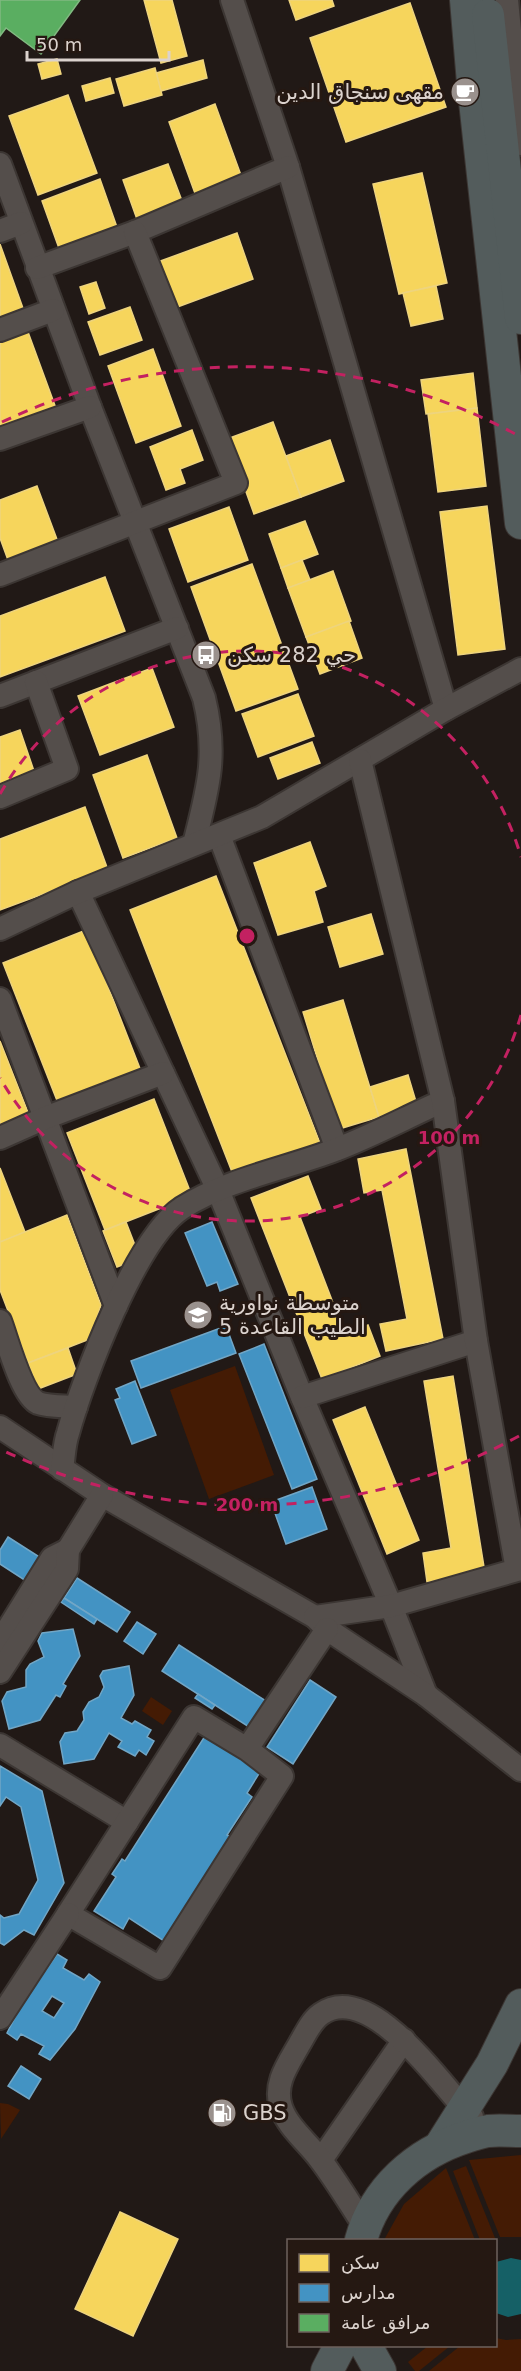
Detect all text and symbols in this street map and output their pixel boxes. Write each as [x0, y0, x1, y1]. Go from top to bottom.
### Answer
scale bar [27, 24, 170, 62]
text: 50 m [36, 34, 82, 55]
cafe icon: مقهى سنجاق الدين [449, 76, 481, 108]
place label: مقهى سنجاق الدين [276, 80, 444, 104]
bus stop icon: حي 282 سكن [190, 639, 222, 671]
place label: حي 282 سكن [227, 643, 356, 667]
centre of rings [237, 926, 257, 946]
text: 100 m [418, 1127, 480, 1148]
place label: متوسطة نواورية الطيب القاعدة 5 [219, 1291, 366, 1339]
school or university icon: متوسطة نواورية الطيب القاعدة 5 [182, 1299, 214, 1331]
text: 200 m [216, 1494, 278, 1515]
fuel station icon: GBS [206, 2097, 238, 2129]
place label: GBS [243, 2101, 287, 2125]
legend [287, 2239, 497, 2347]
text: سكن [341, 2252, 380, 2274]
text: مدارس [341, 2282, 396, 2303]
text: مرافق عامة [341, 2312, 430, 2334]

